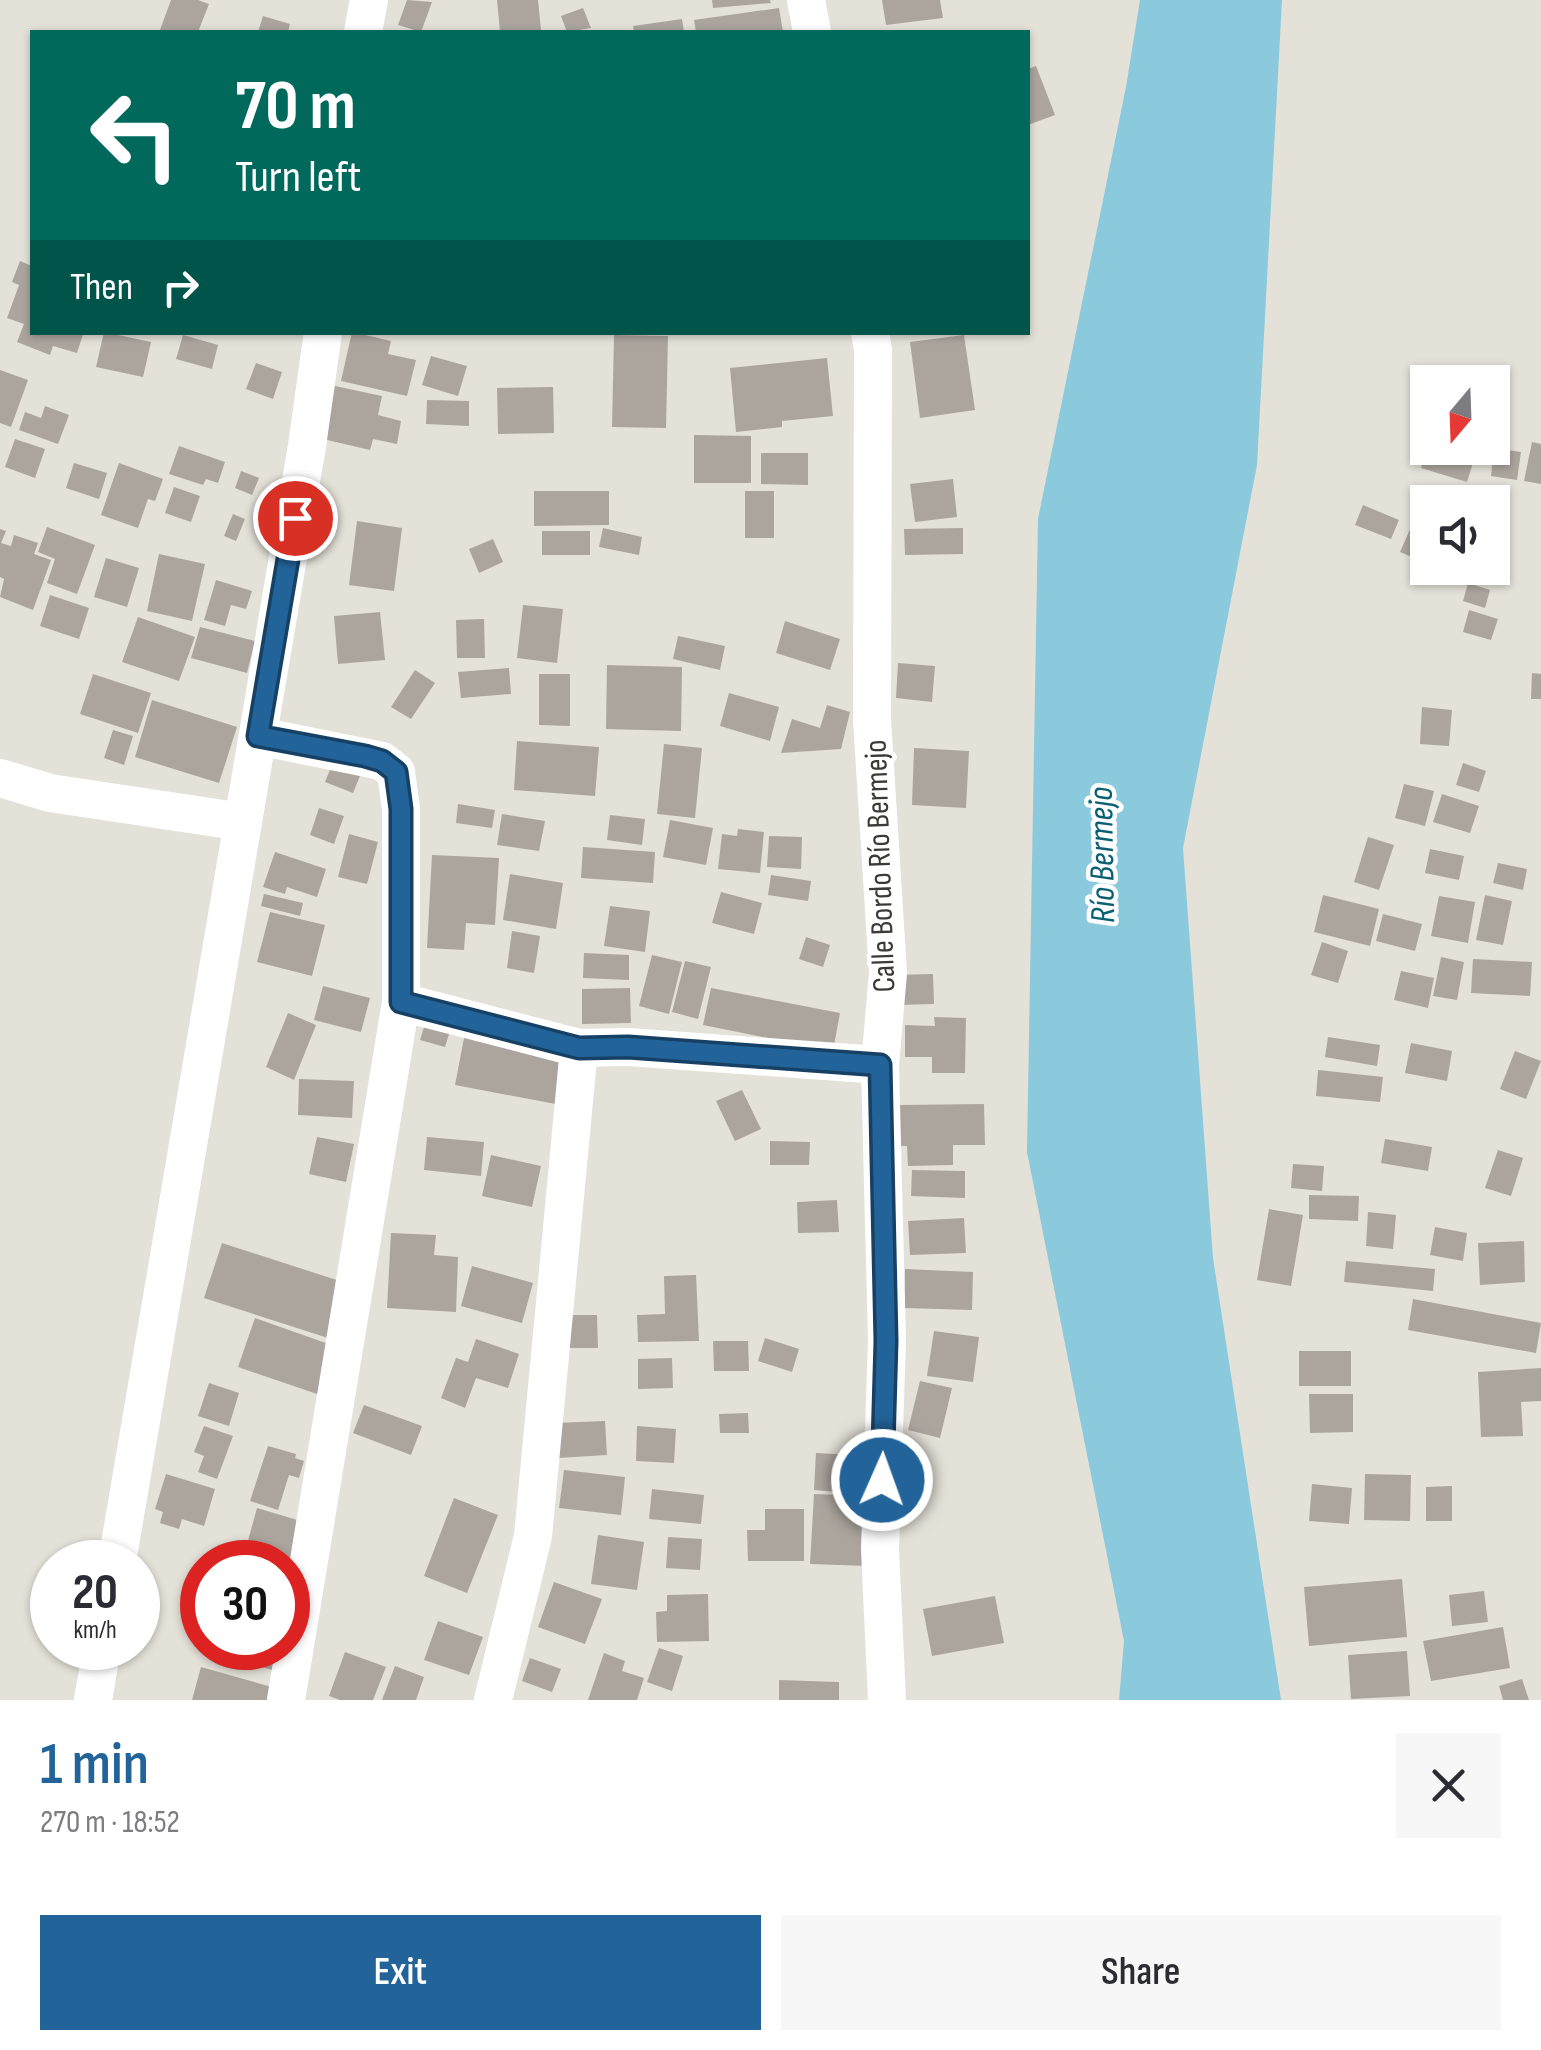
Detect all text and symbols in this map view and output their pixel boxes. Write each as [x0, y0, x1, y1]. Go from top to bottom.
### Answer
text: 70 m [235, 65, 356, 149]
icon: left [70, 70, 200, 200]
text: Turn left [235, 150, 361, 205]
icon: right [153, 260, 208, 315]
text: Then [70, 265, 133, 310]
north arrow [1410, 365, 1510, 465]
map controls [1410, 365, 1510, 585]
pin [253, 476, 338, 561]
button: sound [1410, 485, 1510, 585]
icon: arrive [268, 491, 323, 546]
street label: Calle Bordo Río Bermejo [857, 739, 904, 993]
water label: Río Bermejo [1080, 786, 1125, 924]
position arrow [830, 1428, 934, 1532]
speed limit sign: 30 [180, 1540, 310, 1670]
text: 20 [72, 1563, 118, 1623]
text: km/h [73, 1615, 117, 1646]
text: 1 min [40, 1729, 149, 1801]
button: close [1396, 1733, 1501, 1838]
text: 270 m · 18:52 [40, 1803, 180, 1842]
button: Exit [40, 1915, 761, 2030]
button: Share [781, 1915, 1501, 2030]

